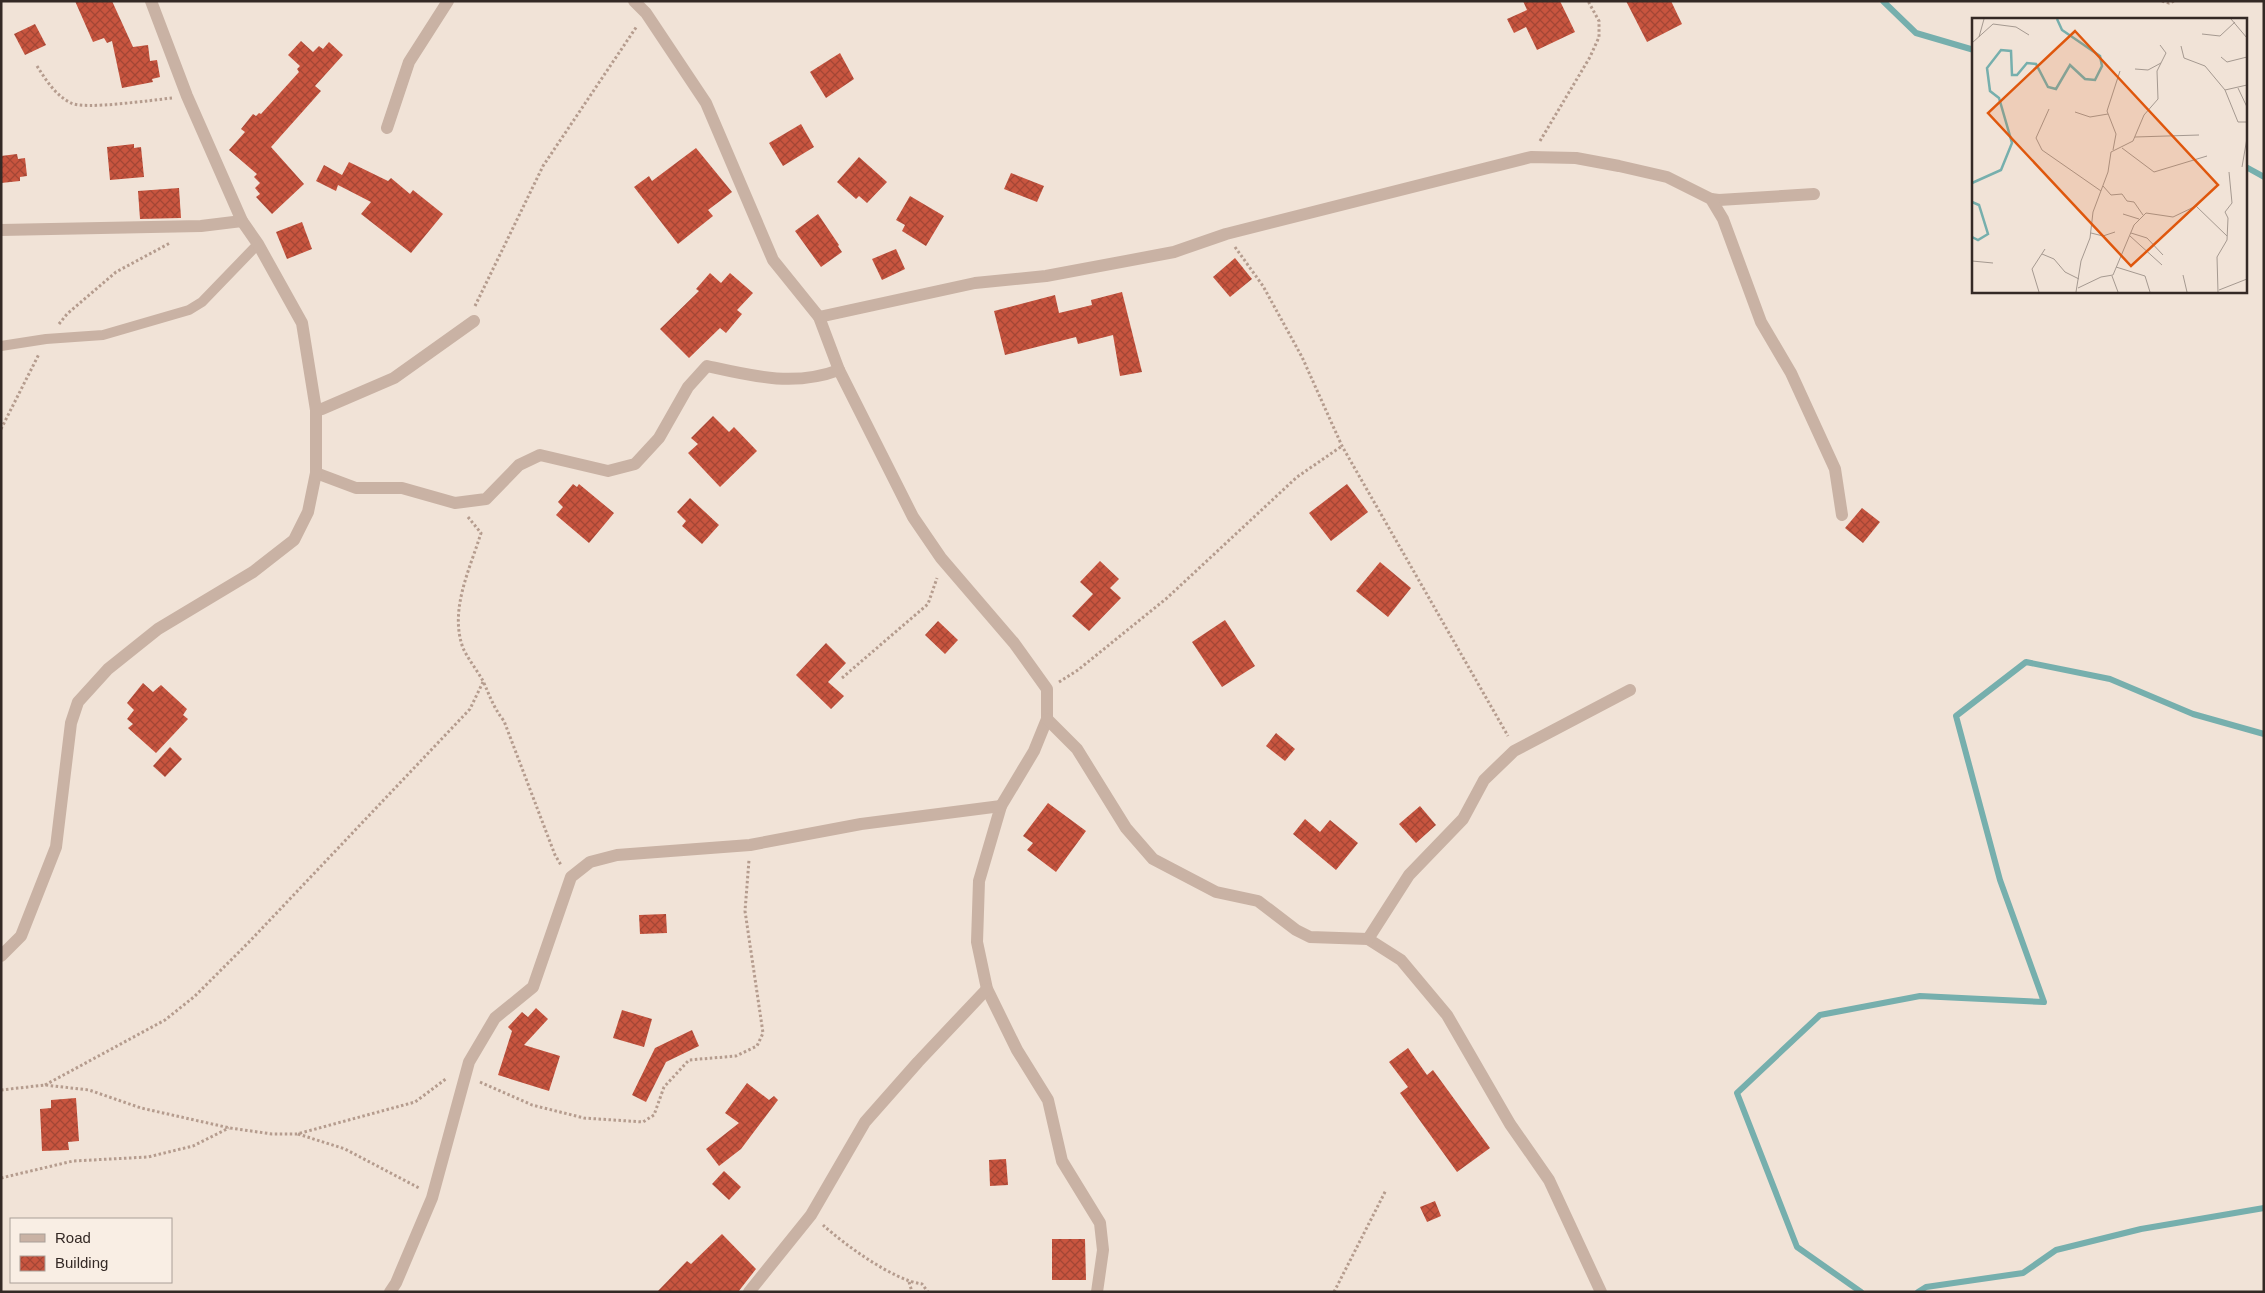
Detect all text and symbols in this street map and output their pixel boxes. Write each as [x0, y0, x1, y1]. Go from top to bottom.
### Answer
inset map [1972, 18, 2248, 292]
legend [10, 1218, 172, 1283]
text: Road [55, 1229, 91, 1246]
text: Building [55, 1254, 108, 1271]

